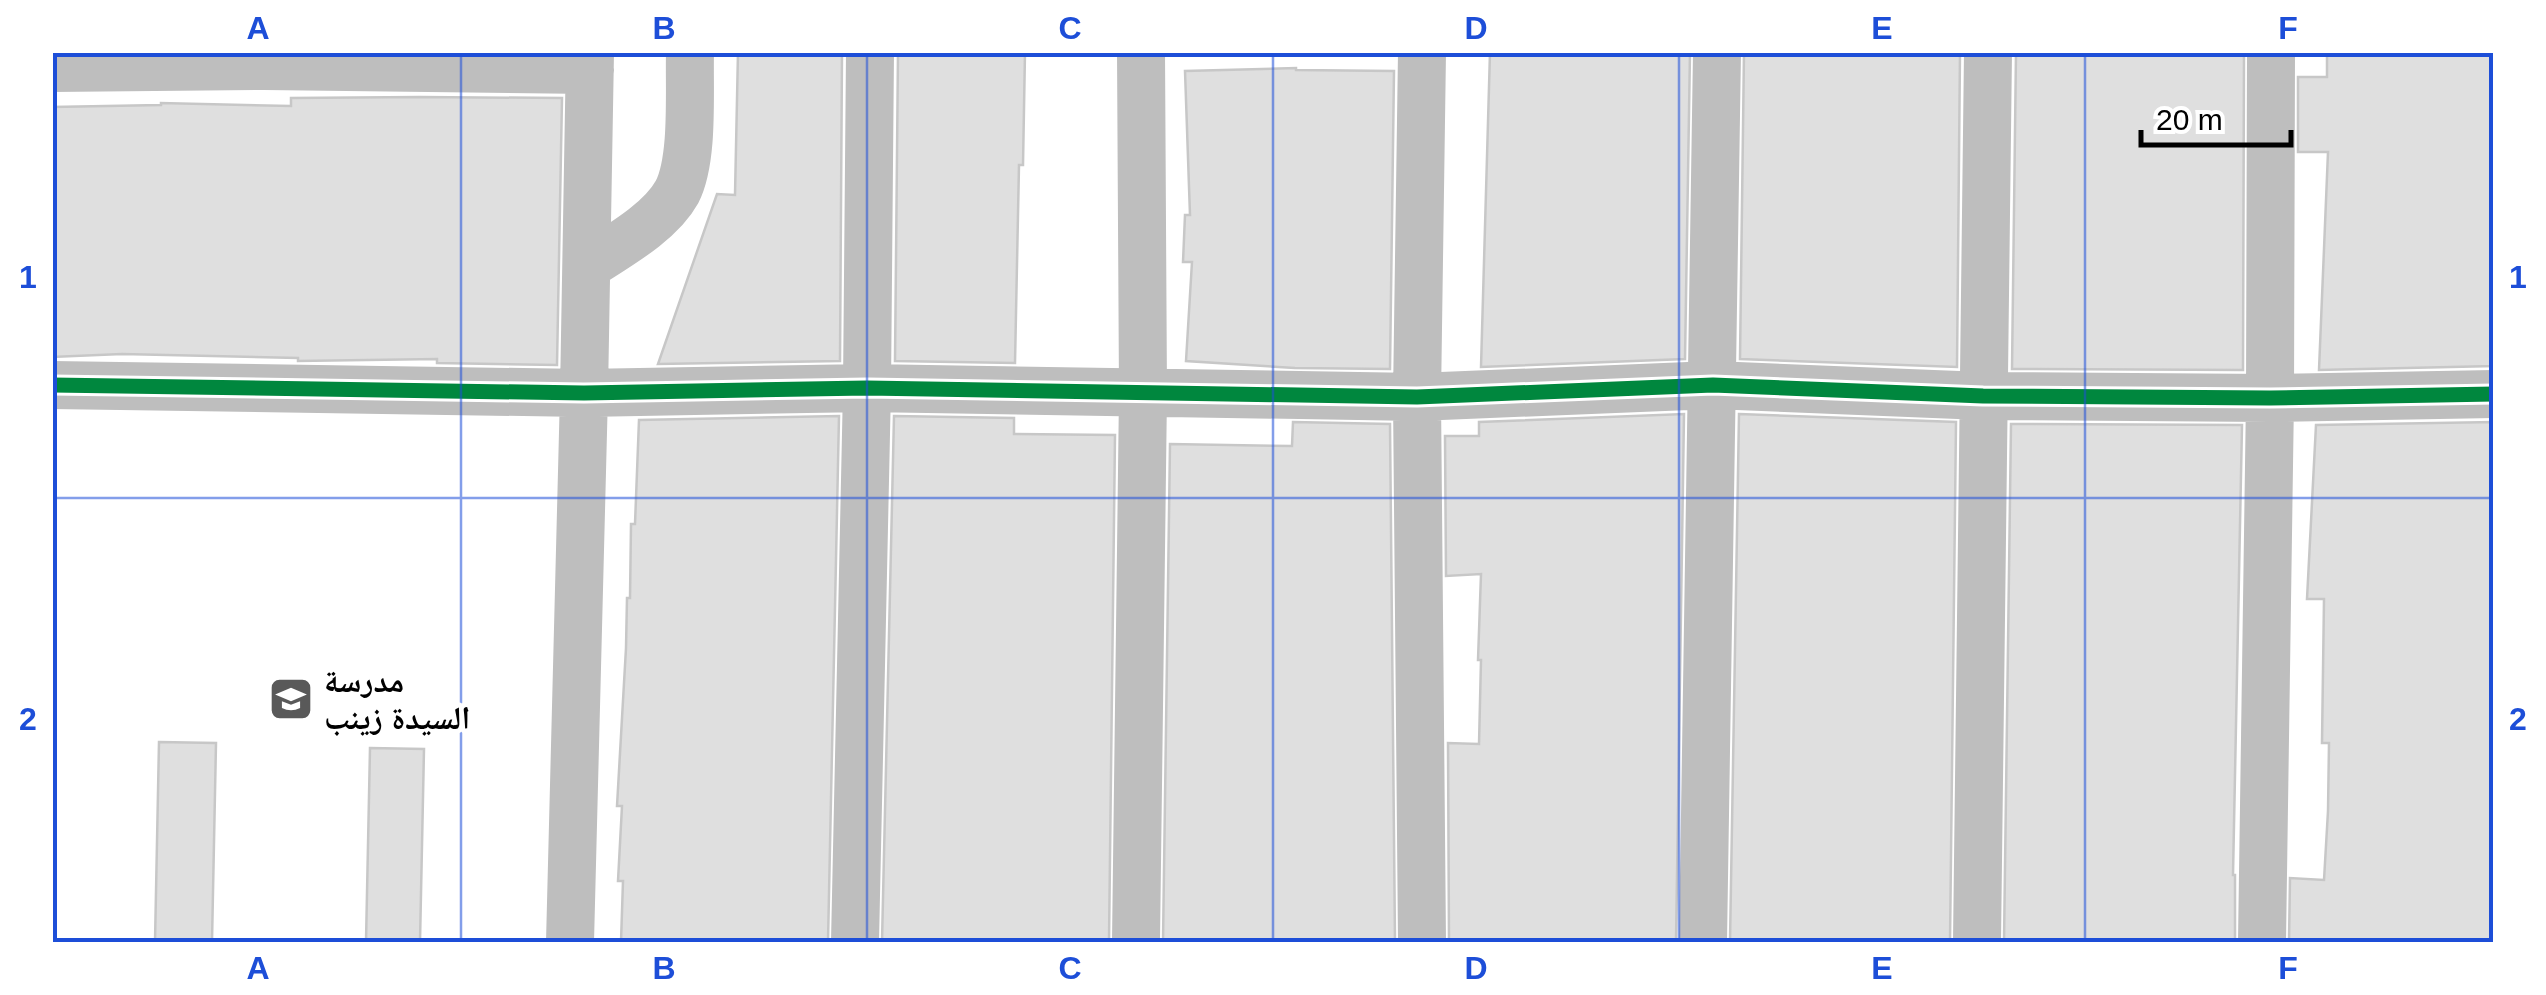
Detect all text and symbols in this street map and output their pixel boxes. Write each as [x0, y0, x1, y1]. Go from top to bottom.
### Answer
text: A [246, 10, 270, 46]
text: B [652, 10, 676, 46]
text: C [1058, 10, 1082, 46]
text: D [1464, 10, 1488, 46]
text: E [1871, 10, 1893, 46]
text: F [2278, 10, 2298, 46]
scale bar [2141, 85, 2291, 147]
text: 20 m [2156, 103, 2223, 136]
text: 1 [19, 259, 37, 295]
text: 1 [2509, 259, 2527, 295]
place label: مدرسة السيدة زينب [324, 663, 470, 736]
school or university icon: مدرسة السيدة زينب [268, 676, 314, 722]
text: 2 [19, 701, 37, 737]
text: 2 [2509, 701, 2527, 737]
text: A [246, 950, 270, 986]
text: B [652, 950, 676, 986]
text: C [1058, 950, 1082, 986]
text: D [1464, 950, 1488, 986]
text: E [1871, 950, 1893, 986]
text: F [2278, 950, 2298, 986]

